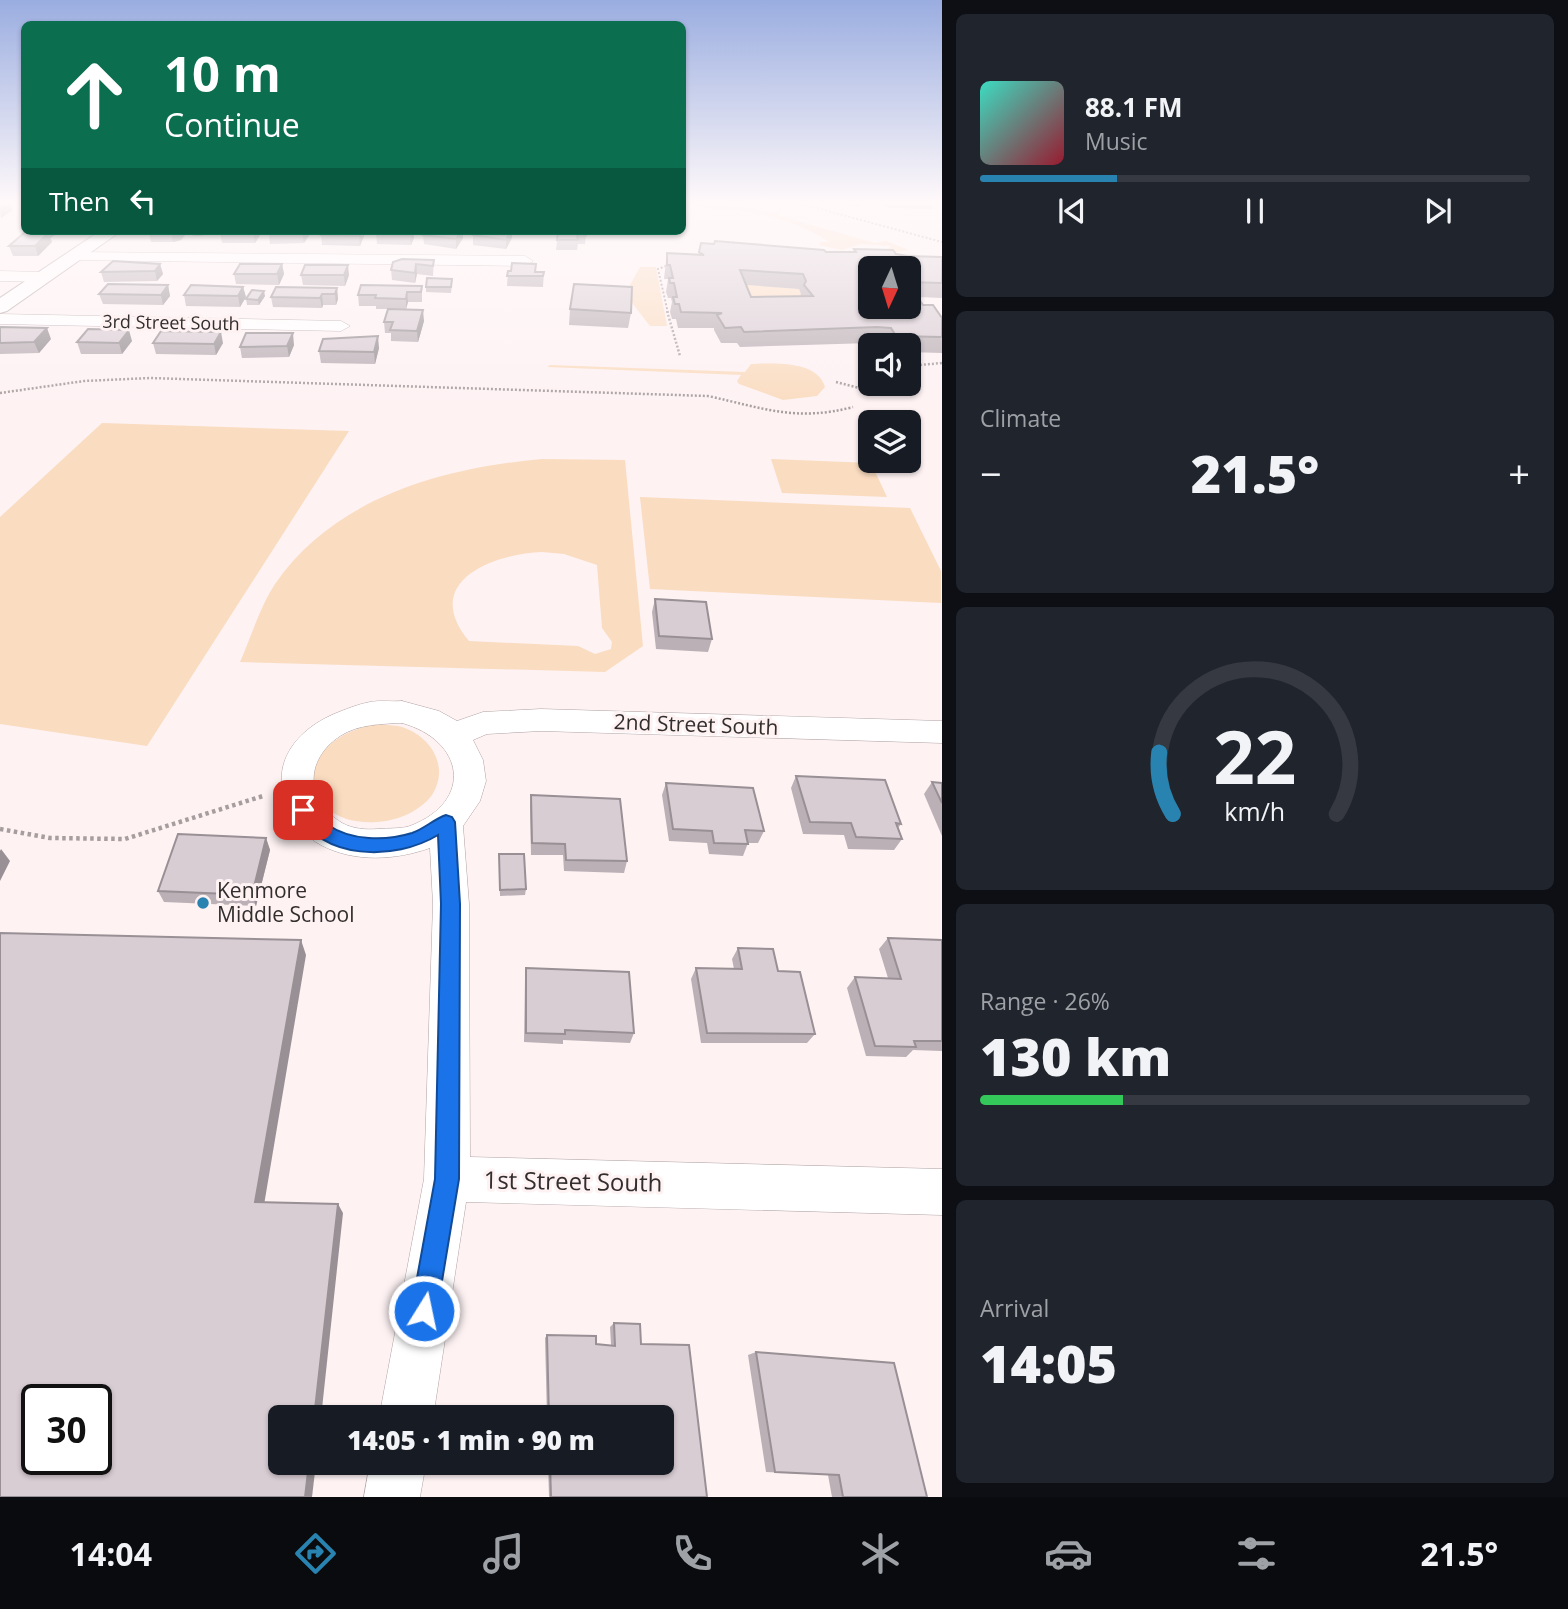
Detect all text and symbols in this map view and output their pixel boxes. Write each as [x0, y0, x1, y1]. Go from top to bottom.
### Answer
text: 10 m [164, 40, 281, 106]
icon: ahead [49, 49, 140, 140]
text: 88.1 FM [1085, 89, 1183, 125]
text: Continue [164, 103, 300, 146]
text: Music [1085, 125, 1148, 157]
icon: left [124, 182, 162, 220]
text: Then [49, 183, 110, 219]
icon: previous [1053, 192, 1091, 230]
icon: pause [1236, 192, 1274, 230]
icon: next [1419, 192, 1457, 230]
north arrow [858, 256, 920, 318]
map controls [858, 256, 921, 473]
street label: 3rd Street South [102, 309, 240, 335]
button: sound [858, 333, 921, 396]
text: Climate [980, 402, 1061, 434]
button: layers [858, 410, 921, 473]
text: 21.5° [1191, 437, 1319, 508]
text: − [980, 447, 1002, 499]
text: + [1508, 447, 1530, 499]
street label: 2nd Street South [613, 707, 779, 741]
text: 22 [1213, 707, 1297, 806]
pin [273, 780, 333, 840]
icon: arrive [284, 791, 322, 829]
text: km/h [1225, 794, 1285, 828]
place label: Kenmore Middle School [217, 876, 354, 928]
marker: Kenmore Middle School [195, 895, 211, 911]
text: Range · 26% [980, 985, 1110, 1017]
text: 130 km [980, 1020, 1171, 1091]
street label: 1st Street South [483, 1162, 663, 1199]
position arrow [387, 1274, 461, 1348]
text: Arrival [980, 1292, 1049, 1324]
text: 14:05 [980, 1327, 1117, 1398]
speed limit sign: 30 [21, 1384, 112, 1475]
text: 14:05 · 1 min · 90 m [347, 1422, 595, 1458]
icon: directions [291, 1529, 340, 1578]
icon: music [479, 1529, 528, 1578]
icon: phone [668, 1529, 717, 1578]
icon: climate [856, 1529, 905, 1578]
icon: car [1044, 1529, 1093, 1578]
icon: filters [1232, 1529, 1281, 1578]
text: 14:04 [70, 1532, 152, 1575]
text: 21.5° [1421, 1532, 1498, 1575]

